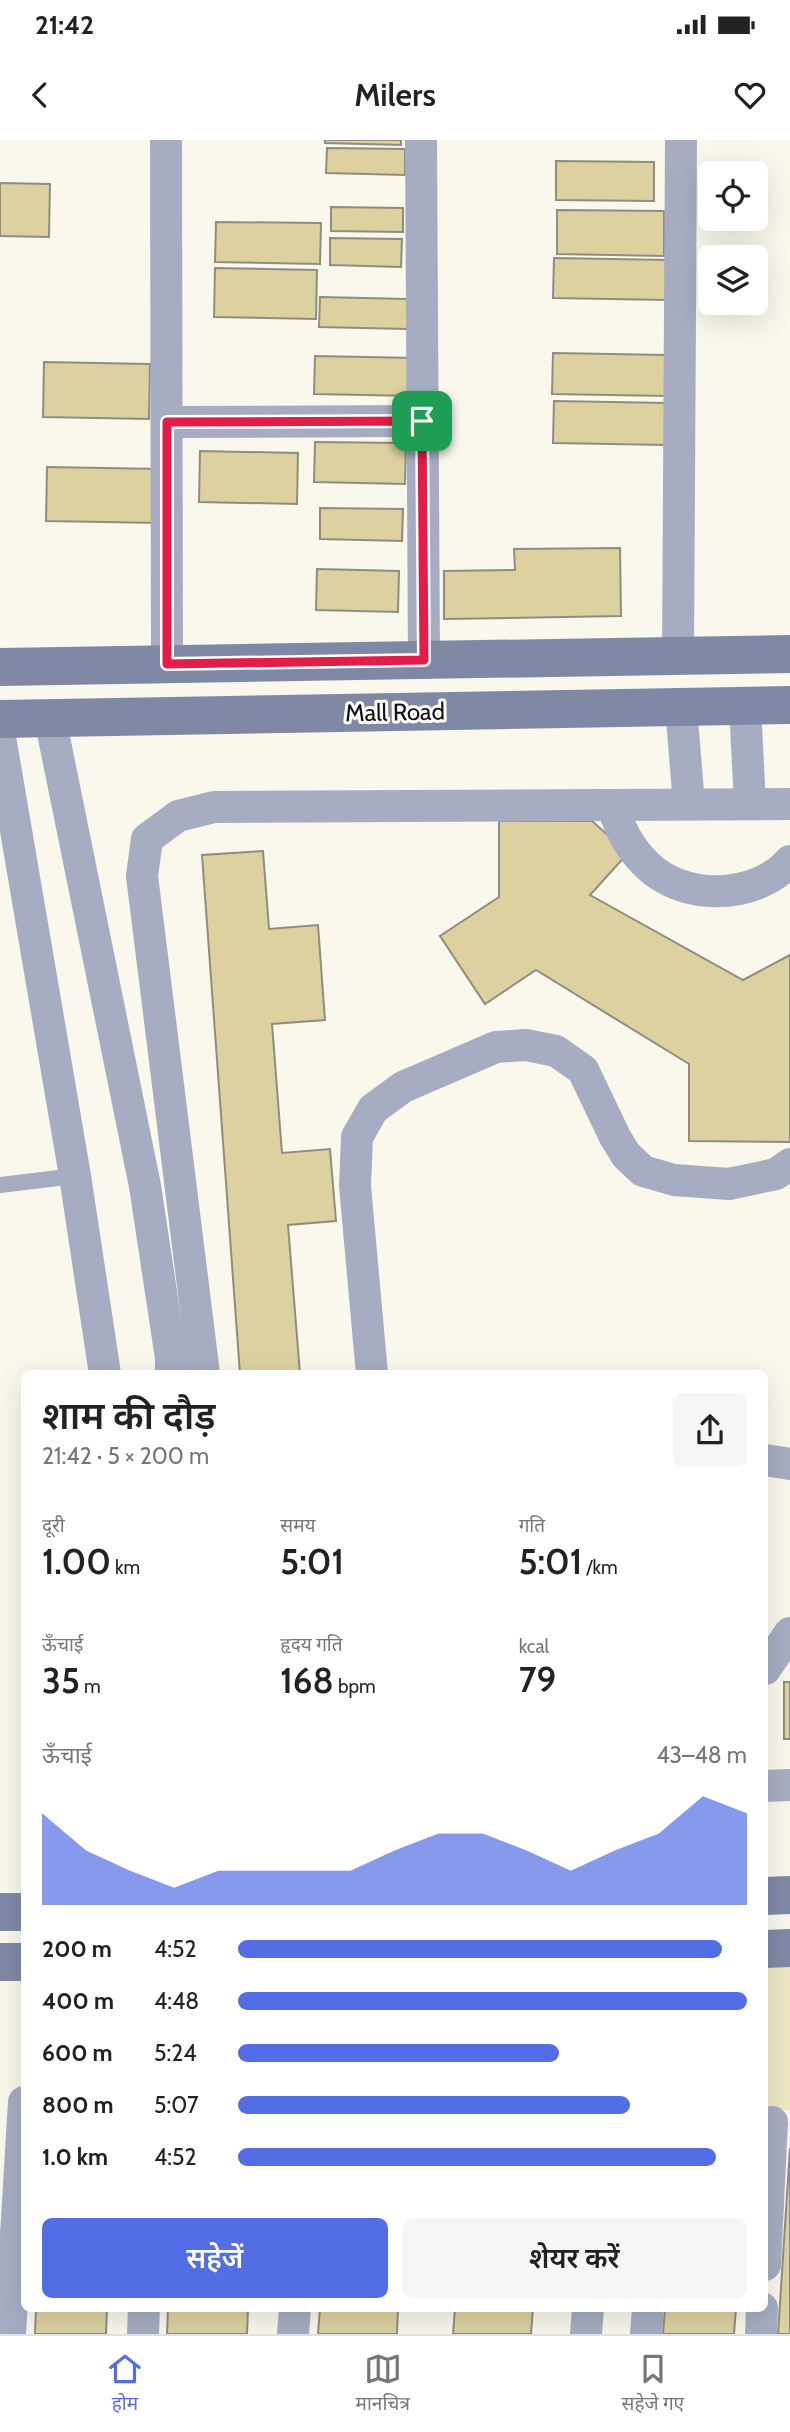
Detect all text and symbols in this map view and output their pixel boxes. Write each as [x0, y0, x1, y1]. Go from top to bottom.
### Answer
text: 21:42 [35, 9, 94, 41]
text: Milers [354, 75, 436, 114]
icon: back [21, 76, 59, 114]
icon: heart [731, 76, 769, 114]
map controls [698, 161, 768, 315]
button: locate [698, 161, 768, 231]
button: layers [698, 245, 768, 315]
pin [392, 391, 452, 451]
icon: arrive [403, 402, 441, 440]
street label: Mall Road [345, 697, 445, 727]
text: शाम की दौड़ [42, 1392, 216, 1439]
button: share [673, 1393, 747, 1467]
text: 21:42 · 5 × 200 m [42, 1442, 209, 1470]
text: दूरी [42, 1514, 65, 1537]
text: समय [280, 1514, 316, 1537]
text: गति [519, 1514, 545, 1537]
text: 1.00 [42, 1540, 111, 1583]
text: 5:01 [280, 1540, 344, 1583]
text: 5:01 [519, 1540, 582, 1583]
text: km [111, 1556, 140, 1579]
text: /km [582, 1556, 618, 1579]
text: ऊँचाई [42, 1633, 83, 1656]
text: हृदय गति [280, 1633, 343, 1656]
text: kcal [519, 1635, 549, 1658]
text: 79 [519, 1658, 556, 1701]
text: 35 [42, 1659, 80, 1702]
text: 168 [280, 1659, 334, 1702]
text: m [80, 1675, 101, 1698]
text: bpm [334, 1675, 376, 1698]
text: ऊँचाई [42, 1741, 92, 1769]
text: 43–48 m [656, 1741, 747, 1769]
text: 200 m [42, 1935, 112, 1963]
text: 4:52 [154, 1935, 197, 1963]
text: 400 m [42, 1987, 114, 2015]
text: 4:48 [154, 1987, 199, 2015]
text: 600 m [42, 2039, 113, 2067]
text: 5:24 [154, 2039, 197, 2067]
text: 800 m [42, 2091, 114, 2119]
text: 5:07 [154, 2091, 199, 2119]
text: 1.0 km [42, 2143, 108, 2171]
text: 4:52 [154, 2143, 197, 2171]
button: सहेजें [42, 2218, 388, 2298]
button: शेयर करें [402, 2218, 747, 2298]
tab: होम [106, 2350, 144, 2418]
tab: मानचित्र [356, 2350, 410, 2418]
tab: सहेजे गए [622, 2350, 684, 2418]

